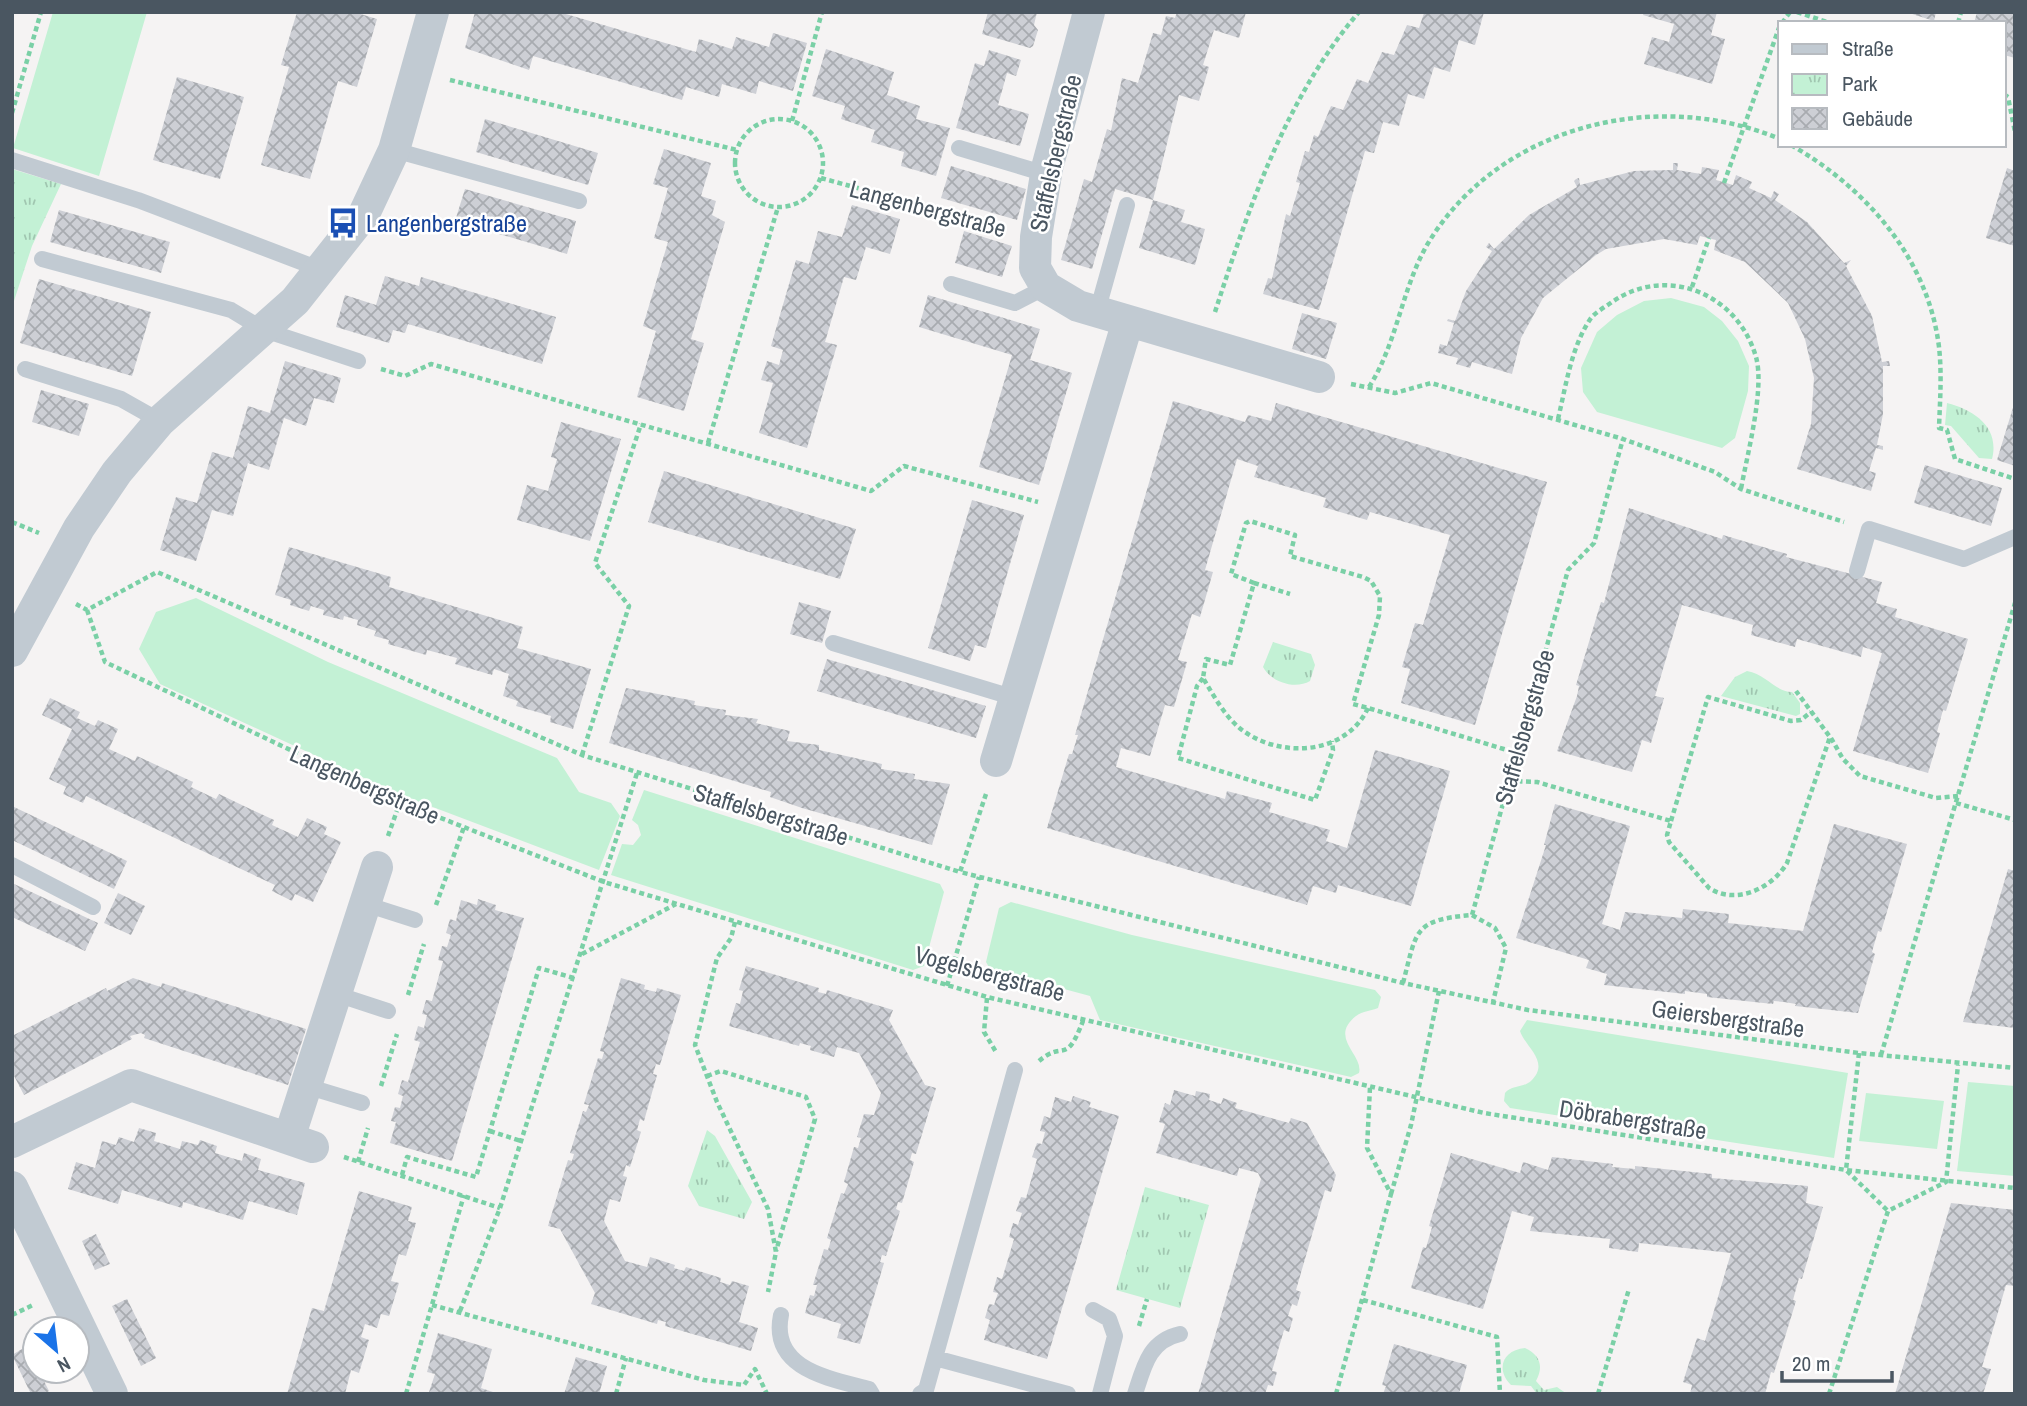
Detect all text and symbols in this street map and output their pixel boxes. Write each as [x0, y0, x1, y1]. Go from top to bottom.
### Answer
legend [1778, 21, 2006, 147]
text: Straße [1842, 34, 1894, 63]
text: Park [1842, 69, 1878, 98]
street label: Staffelsbergstraße [1021, 71, 1089, 235]
text: Gebäude [1842, 104, 1913, 133]
street label: Langenbergstraße [846, 172, 1010, 244]
bus stop icon: Langenbergstraße [326, 206, 360, 240]
place label: Langenbergstraße [366, 207, 527, 239]
street label: Staffelsbergstraße [1487, 645, 1561, 809]
street label: Langenbergstraße [285, 737, 445, 831]
street label: Staffelsbergstraße [690, 775, 852, 853]
street label: Vogelsbergstraße [911, 938, 1069, 1008]
street label: Geiersbergstraße [1649, 991, 1807, 1045]
street label: Döbrabergstraße [1557, 1092, 1709, 1146]
north arrow [21, 1315, 91, 1385]
scale bar [1782, 1340, 1892, 1384]
text: 20 m [1792, 1349, 1830, 1378]
text: N [53, 1351, 75, 1379]

